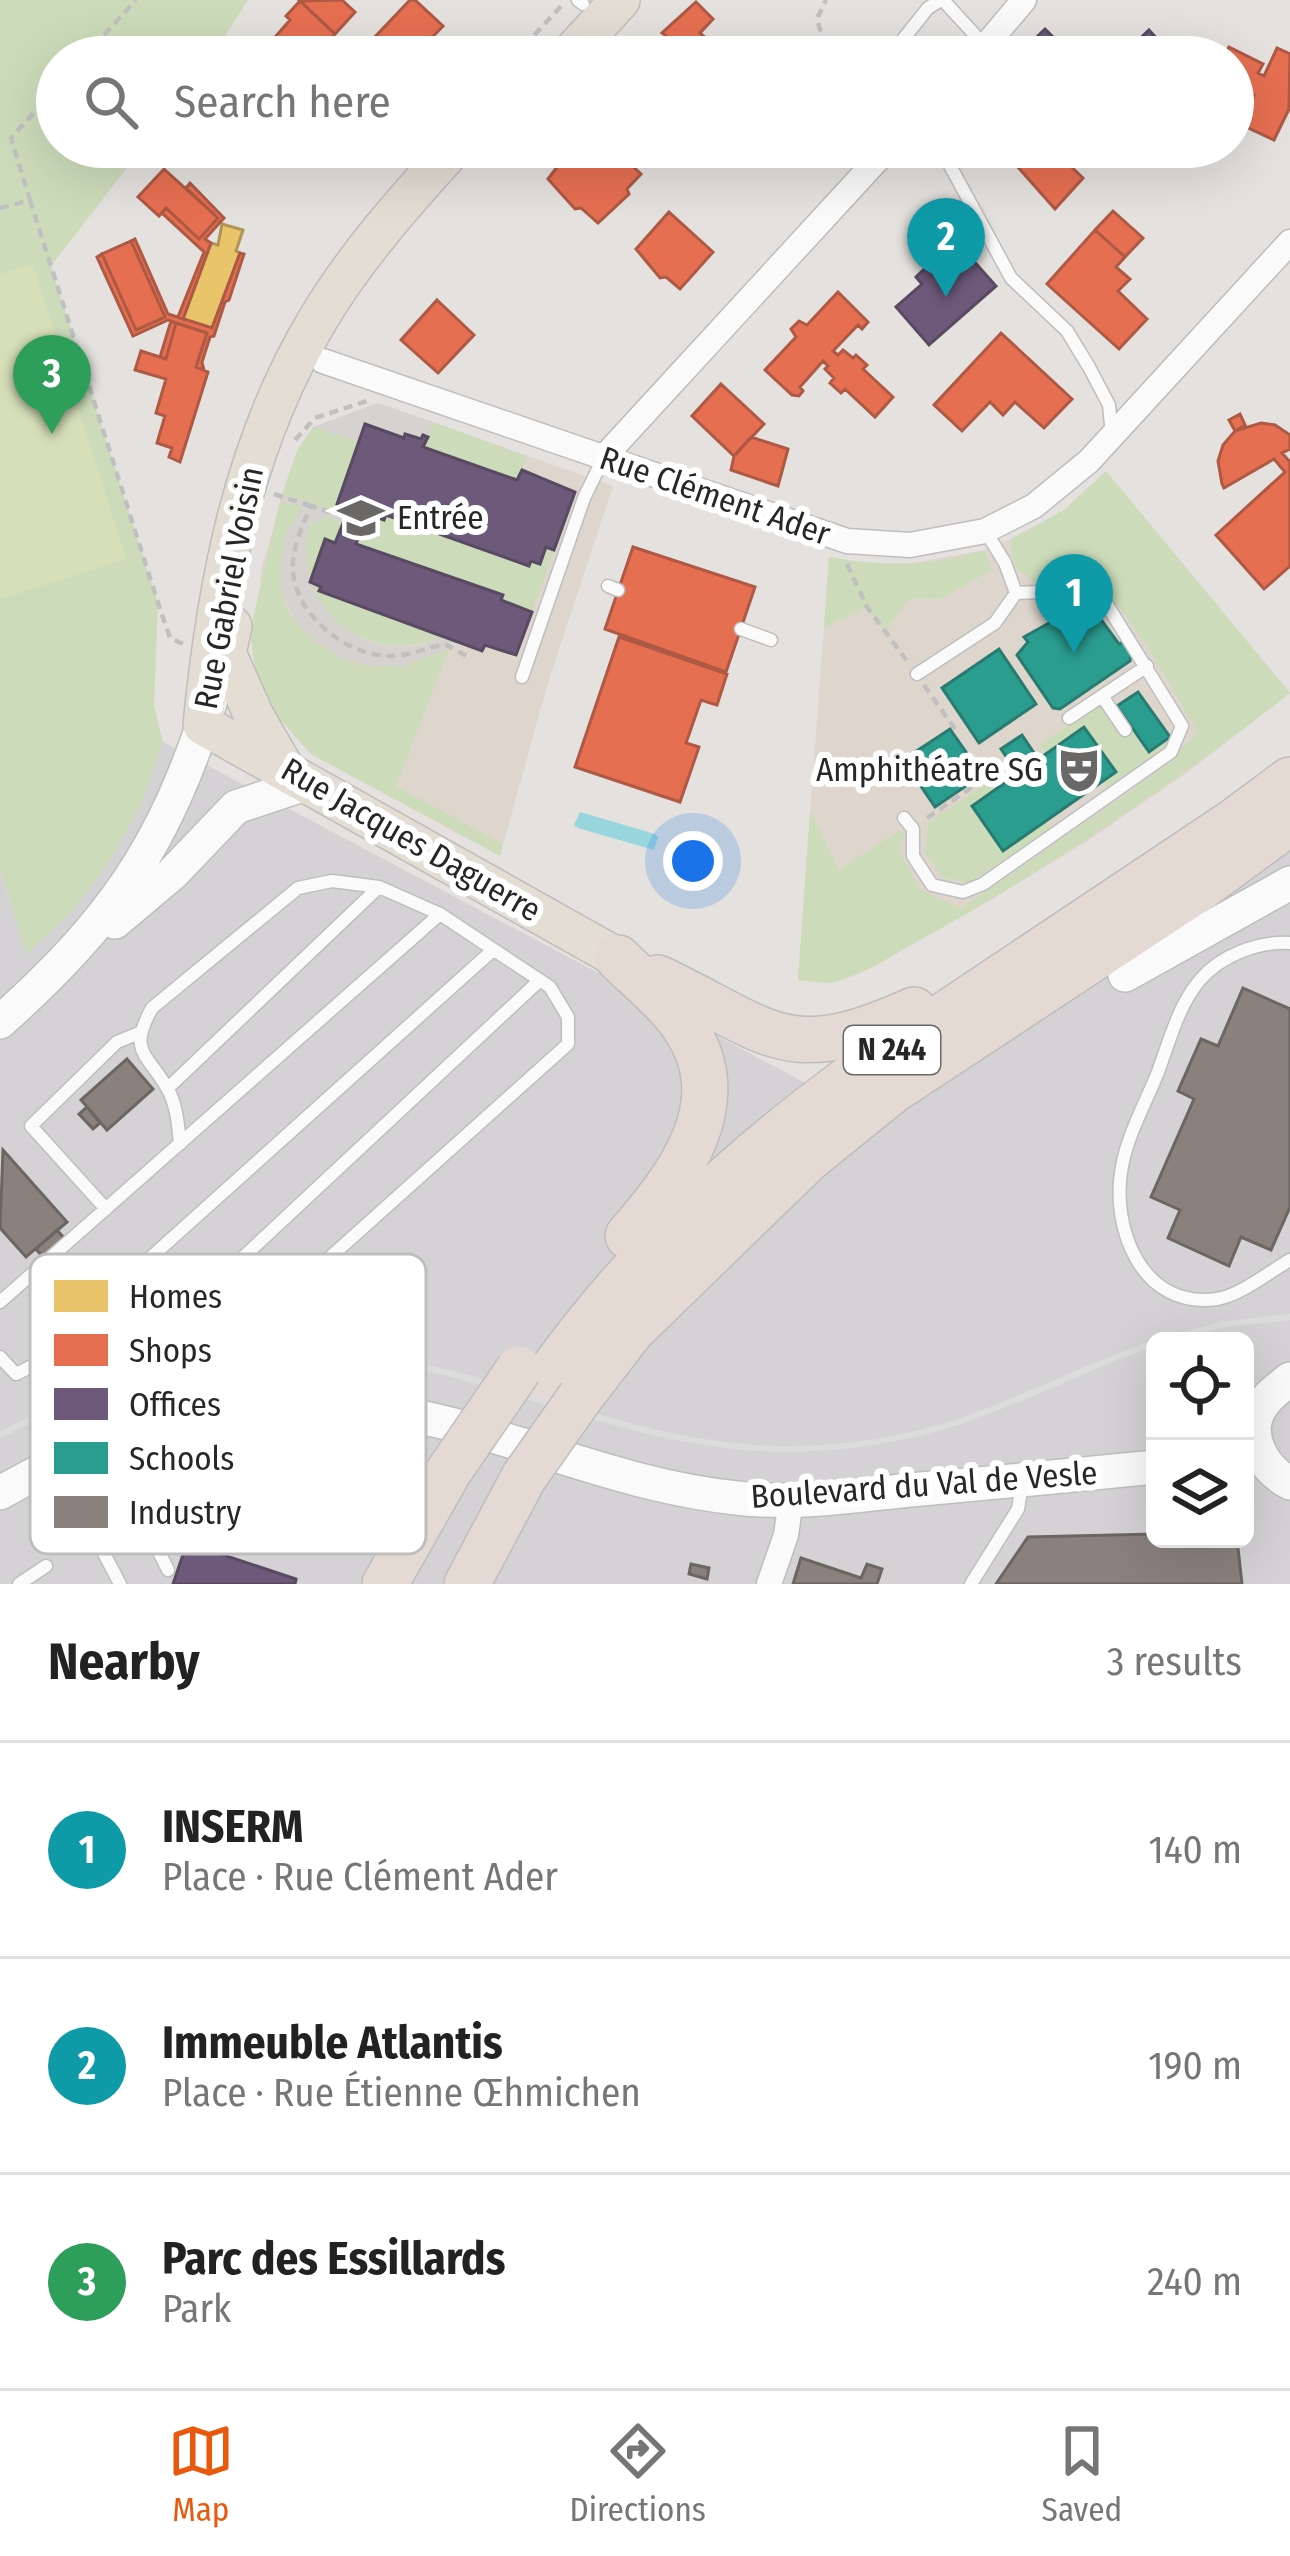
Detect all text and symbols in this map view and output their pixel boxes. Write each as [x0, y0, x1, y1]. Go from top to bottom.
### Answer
search box [36, 36, 1254, 168]
icon: search [78, 69, 144, 135]
text: Search here [174, 75, 391, 129]
pin: 2 [907, 198, 985, 297]
pin: 3 [13, 335, 91, 434]
street label: Rue Clément Ader [595, 438, 836, 554]
street label: Rue Gabriel Voisin [186, 463, 272, 713]
school or university icon: Entrée [336, 493, 386, 543]
place label: Entrée [397, 498, 484, 538]
pin: 1 [1035, 554, 1113, 653]
theatre icon: Amphithéatre SG [1054, 745, 1104, 795]
street label: Rue Jacques Daguerre [274, 749, 548, 931]
place label: Amphithéatre SG [816, 750, 1043, 790]
your location [663, 831, 723, 891]
road number: N 244 [844, 1026, 940, 1074]
legend [30, 1254, 426, 1554]
text: Homes [129, 1277, 222, 1317]
text: Shops [129, 1331, 212, 1371]
map controls [1146, 1332, 1254, 1548]
button: locate [1146, 1332, 1254, 1440]
text: Offices [129, 1385, 221, 1425]
text: Schools [129, 1439, 234, 1479]
button: layers [1146, 1440, 1254, 1548]
street label: Boulevard du Val de Vesle [749, 1453, 1099, 1517]
text: Industry [129, 1493, 241, 1533]
text: Nearby [48, 1631, 200, 1693]
text: 3 results [1107, 1639, 1242, 1685]
text: INSERM [162, 1800, 303, 1854]
text: 1 [79, 1827, 95, 1873]
text: 140 m [1148, 1827, 1242, 1873]
text: Place · Rue Clément Ader [162, 1854, 558, 1900]
text: Immeuble Atlantis [162, 2016, 503, 2070]
text: 2 [78, 2043, 96, 2089]
text: 190 m [1148, 2043, 1242, 2089]
text: Place · Rue Étienne Œhmichen [162, 2070, 641, 2116]
text: Parc des Essillards [162, 2232, 505, 2286]
text: 3 [78, 2259, 96, 2305]
text: 240 m [1147, 2259, 1242, 2305]
text: Park [162, 2286, 231, 2332]
tab: Map [168, 2418, 234, 2530]
tab: Directions [569, 2418, 706, 2530]
tab: Saved [1042, 2418, 1122, 2530]

